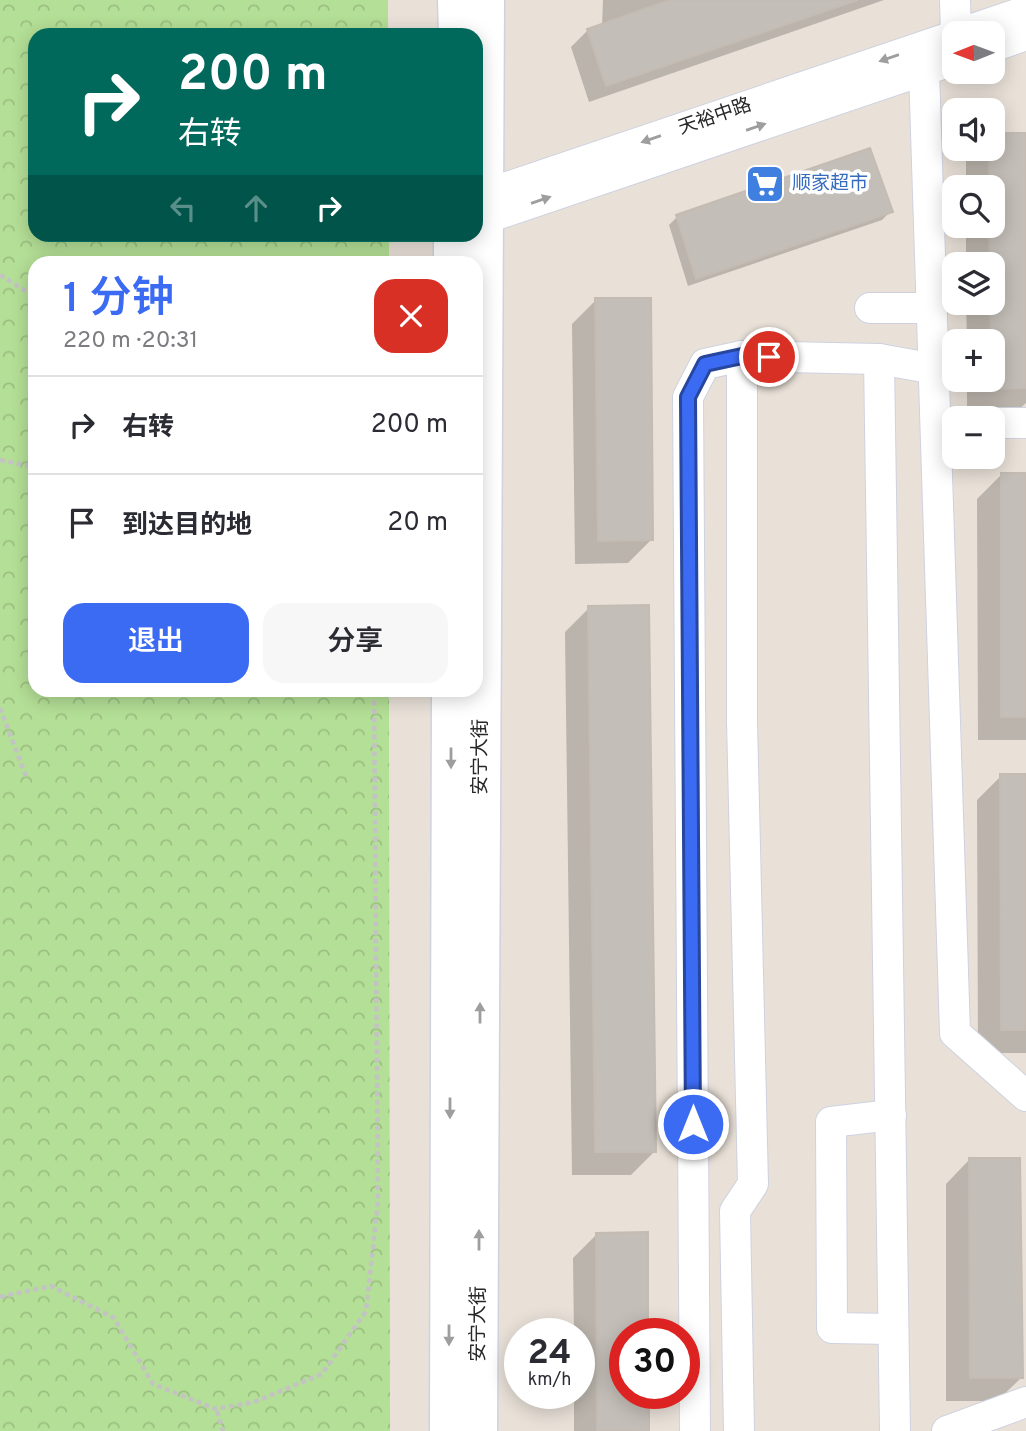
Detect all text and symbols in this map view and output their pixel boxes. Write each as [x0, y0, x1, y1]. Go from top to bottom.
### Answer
north arrow [942, 21, 1004, 84]
map controls [942, 21, 1005, 469]
text: 200 m [178, 46, 328, 108]
one-way arrow [879, 53, 900, 63]
icon: right [63, 56, 154, 147]
street label: 天裕中路 [675, 93, 755, 141]
button: sound [942, 98, 1005, 161]
text: 右转 [178, 116, 242, 156]
one-way arrow [746, 121, 767, 131]
one-way arrow [640, 134, 661, 145]
supermarket icon: 顺家超市 [744, 163, 786, 205]
place label: 顺家超市 [792, 172, 868, 196]
button: search [942, 175, 1005, 238]
icon: left [164, 189, 202, 227]
icon: ahead [237, 189, 275, 227]
icon: right [310, 189, 348, 227]
one-way arrow [531, 194, 552, 205]
button: layers [942, 252, 1005, 315]
text: 1 分钟 [63, 274, 174, 327]
button: close [374, 279, 448, 353]
text: 220 m · 20:31 [63, 327, 198, 356]
pin [739, 327, 799, 387]
button: + [942, 329, 1005, 392]
icon: arrive [750, 338, 788, 376]
icon: right [63, 406, 101, 444]
button: − [942, 406, 1005, 469]
text: 200 m [371, 409, 448, 442]
text: 右转 [122, 412, 174, 445]
icon: arrive [63, 504, 101, 542]
text: 20 m [387, 507, 448, 540]
text: 到达目的地 [122, 510, 252, 543]
button: 退出 [63, 603, 249, 683]
button: 分享 [263, 603, 448, 683]
street label: 安宁大街 [469, 719, 493, 795]
one-way arrow [445, 747, 457, 769]
one-way arrow [474, 1002, 486, 1024]
position arrow [656, 1087, 730, 1161]
one-way arrow [444, 1097, 456, 1119]
one-way arrow [473, 1229, 485, 1251]
street label: 安宁大街 [467, 1286, 491, 1362]
speed limit sign: 30 [609, 1318, 700, 1409]
one-way arrow [443, 1324, 455, 1346]
text: 24 [528, 1332, 571, 1376]
text: km/h [528, 1369, 571, 1392]

